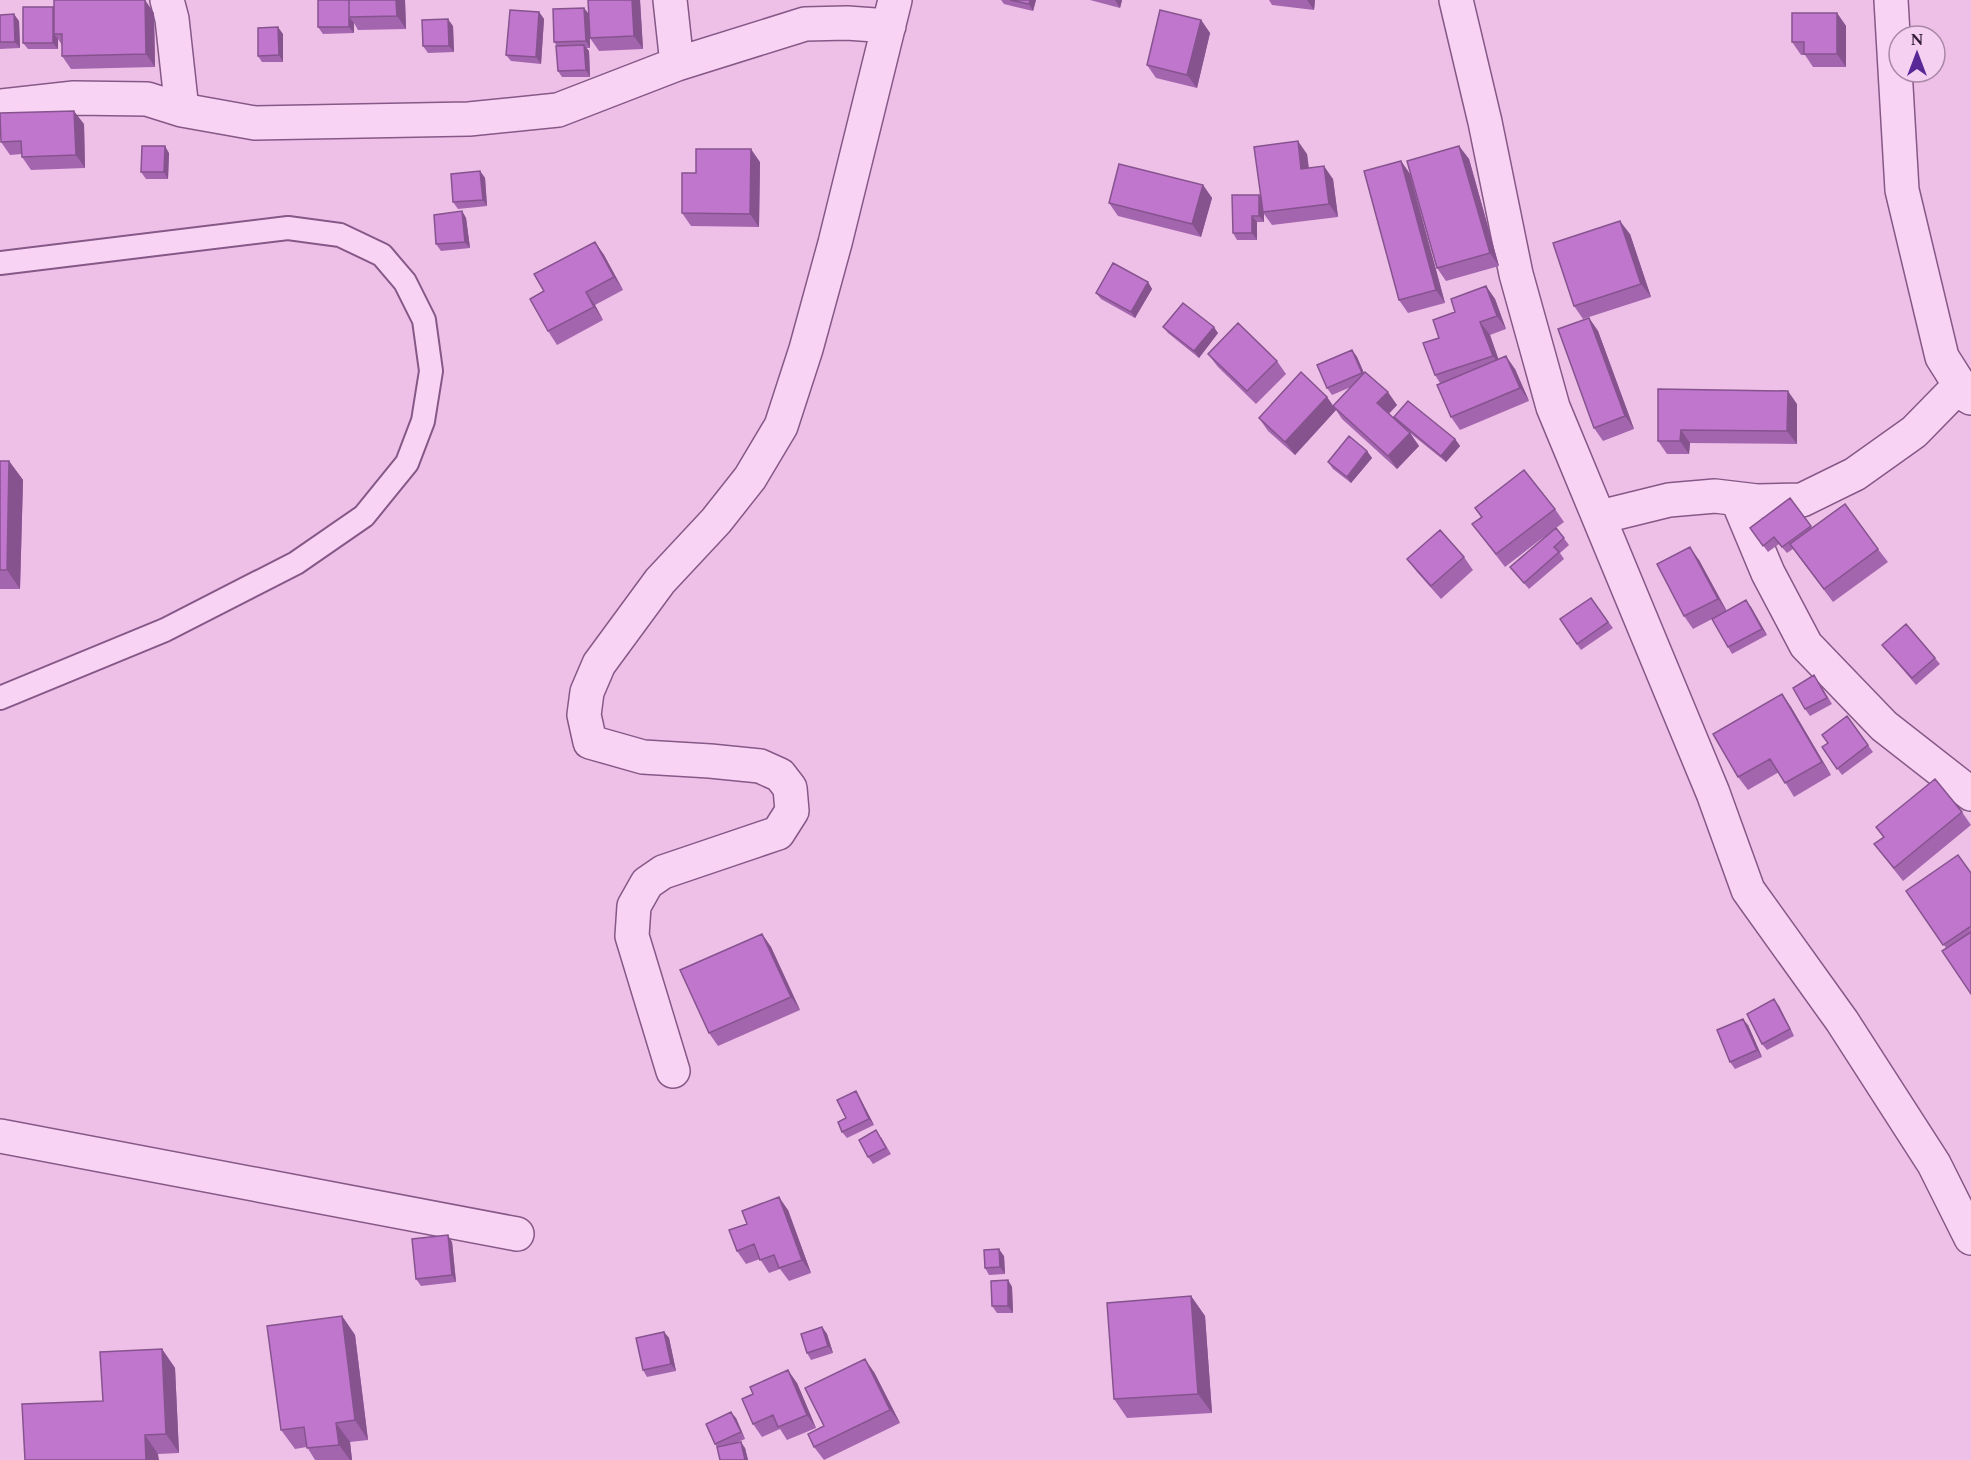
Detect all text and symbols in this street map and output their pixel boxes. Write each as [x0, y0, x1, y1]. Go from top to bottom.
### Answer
north arrow [1887, 24, 1947, 84]
text: N [1910, 28, 1924, 52]

